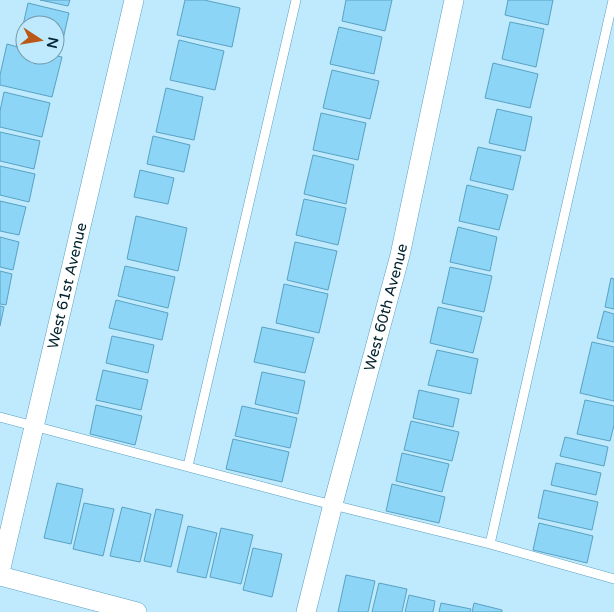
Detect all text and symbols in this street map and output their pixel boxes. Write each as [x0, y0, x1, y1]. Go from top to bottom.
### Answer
north arrow [15, 15, 65, 65]
text: N [43, 35, 62, 50]
street label: West 61st Avenue [44, 221, 91, 351]
street label: West 60th Avenue [360, 242, 411, 373]

